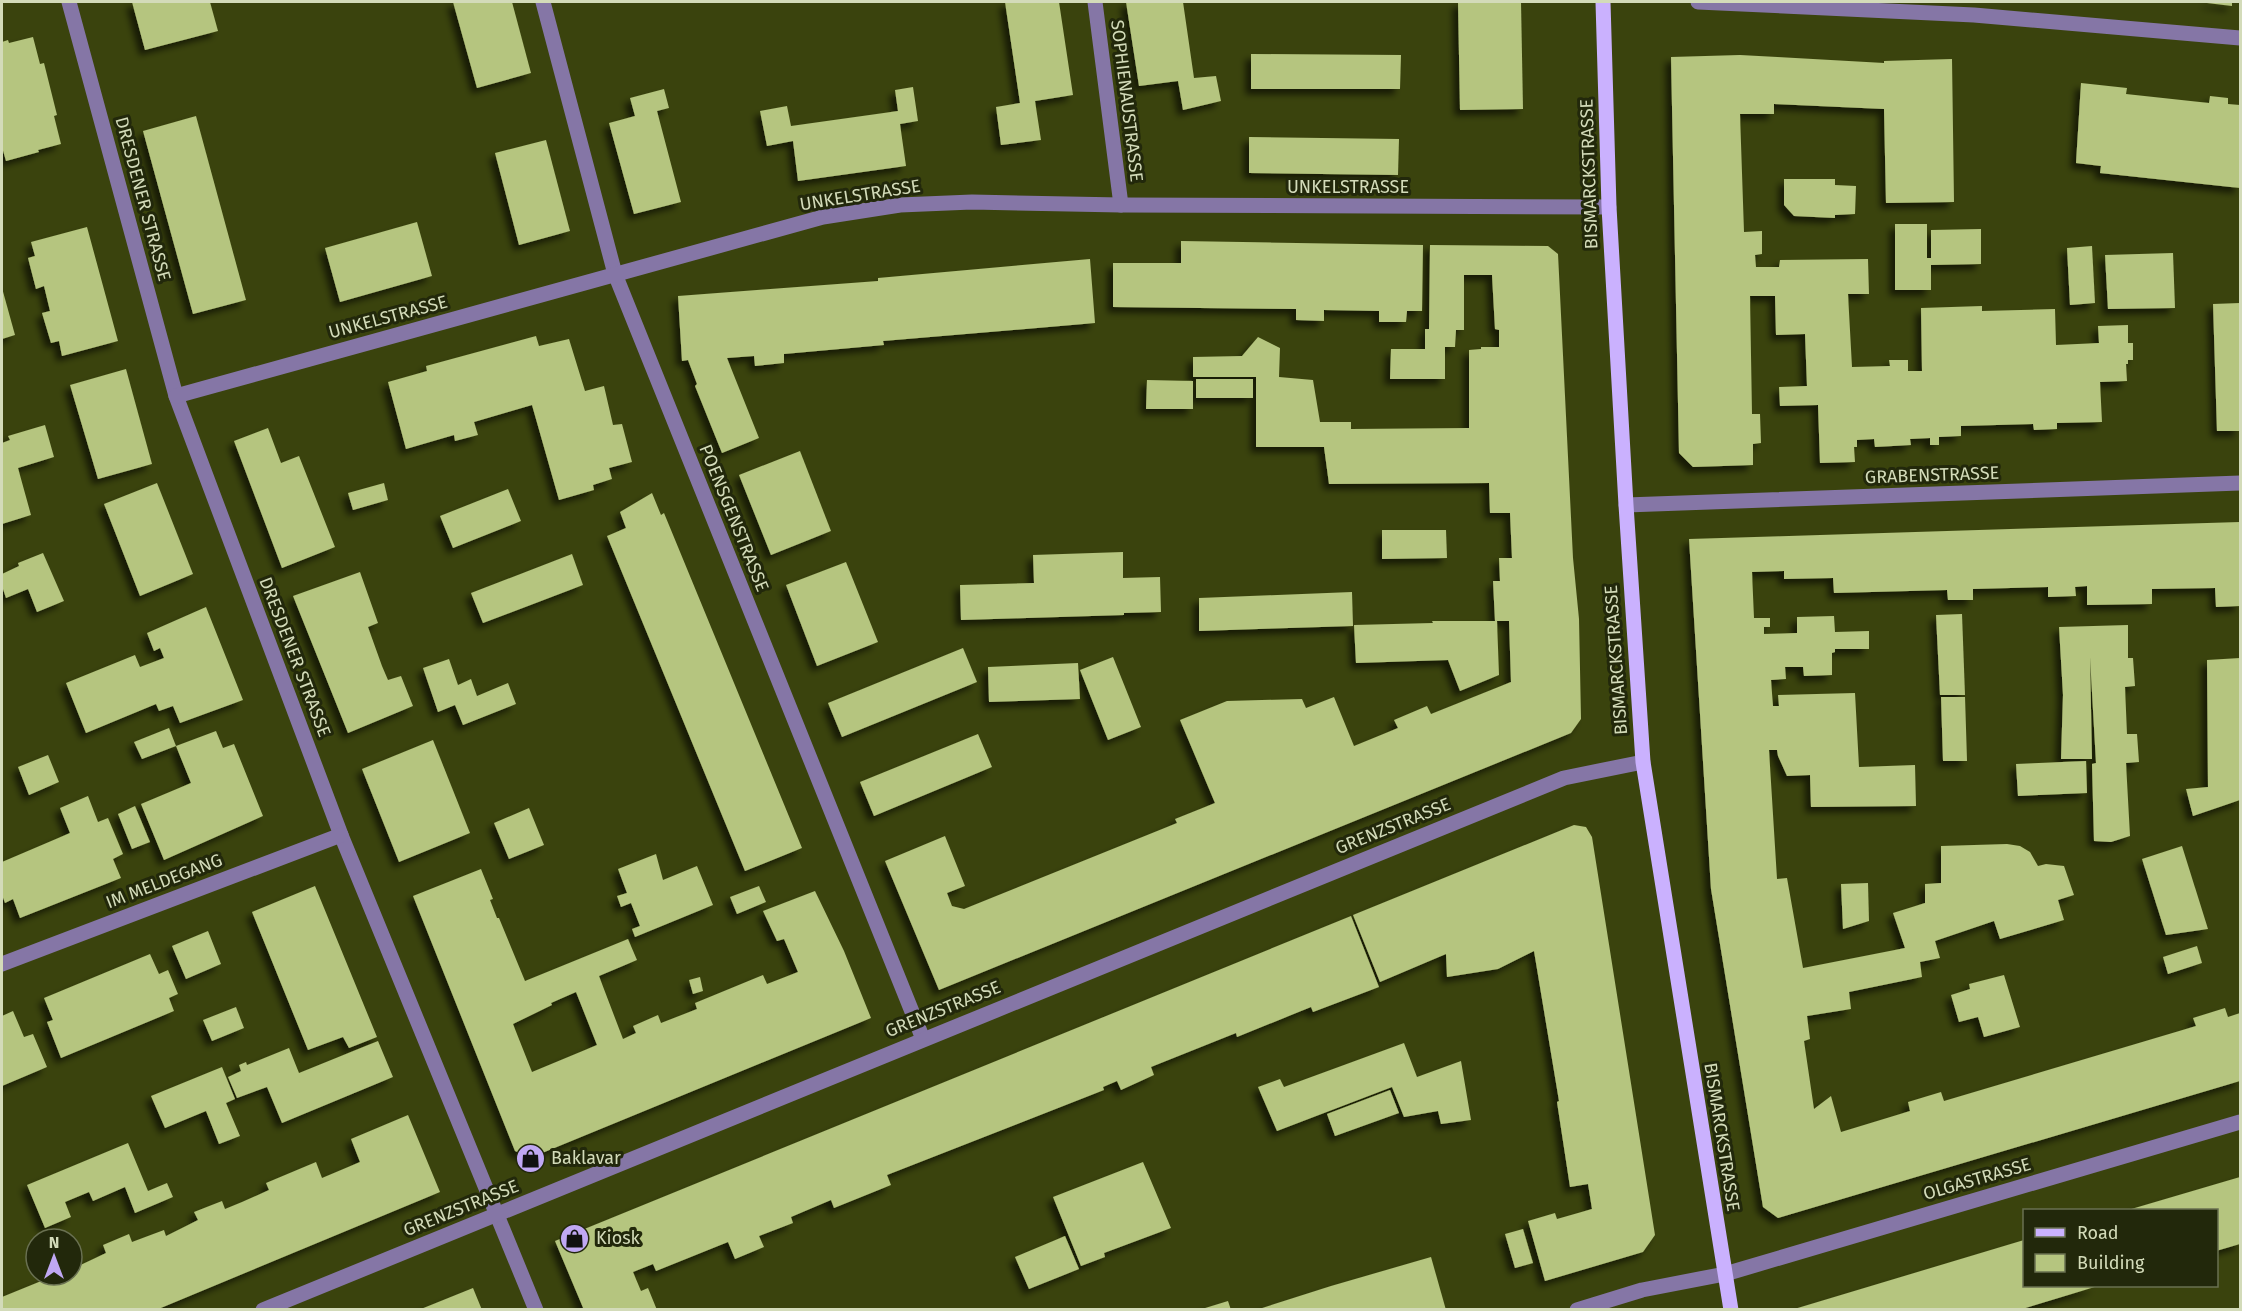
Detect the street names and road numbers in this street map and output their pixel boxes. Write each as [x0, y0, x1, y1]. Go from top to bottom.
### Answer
street label: SOPHIENAUSTRASSE [1106, 19, 1148, 183]
street label: BISMARCKSTRASSE [1575, 98, 1603, 250]
street label: DRESDENER STRASSE [110, 114, 176, 284]
street label: UNKELSTRASSE [798, 175, 922, 215]
street label: UNKELSTRASSE [1287, 176, 1409, 198]
street label: UNKELSTRASSE [326, 291, 450, 343]
street label: POENSGENSTRASSE [694, 441, 774, 595]
street label: GRABENSTRASSE [1864, 462, 2000, 488]
street label: DRESDENER STRASSE [254, 574, 336, 740]
street label: BISMARCKSTRASSE [1600, 584, 1632, 736]
street label: GRENZSTRASSE [1332, 793, 1454, 859]
street label: IM MELDEGANG [103, 849, 225, 913]
street label: GRENZSTRASSE [882, 976, 1004, 1042]
street label: BISMARCKSTRASSE [1699, 1061, 1745, 1213]
street label: OLGASTRASSE [1920, 1153, 2034, 1205]
street label: GRENZSTRASSE [400, 1175, 522, 1241]

